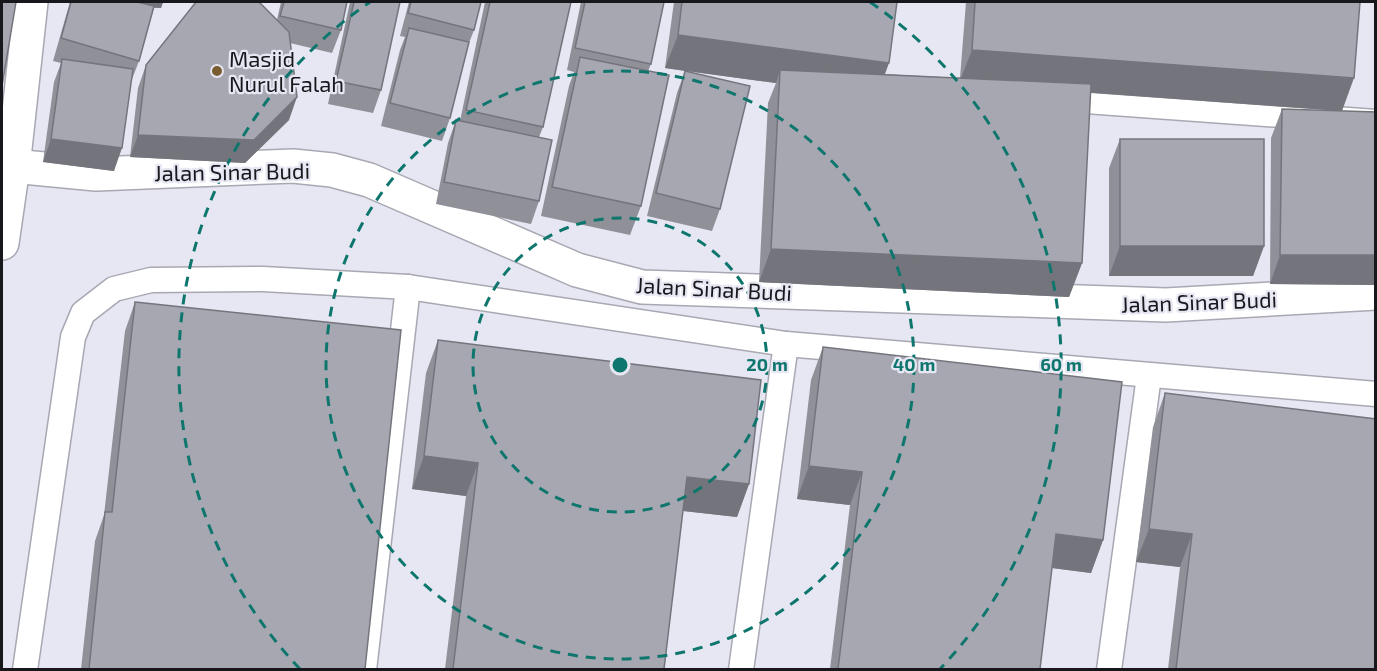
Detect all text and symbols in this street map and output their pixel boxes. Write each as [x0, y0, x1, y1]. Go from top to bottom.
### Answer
place label: Masjid Nurul Falah [229, 45, 344, 96]
marker: Masjid Nurul Falah [210, 64, 224, 78]
street label: Jalan Sinar Budi [154, 157, 310, 185]
street label: Jalan Sinar Budi [635, 271, 793, 305]
street label: Jalan Sinar Budi [1121, 285, 1277, 317]
text: 20 m [746, 353, 788, 375]
text: 40 m [893, 353, 935, 375]
text: 60 m [1040, 353, 1082, 375]
centre of rings [610, 355, 630, 375]

